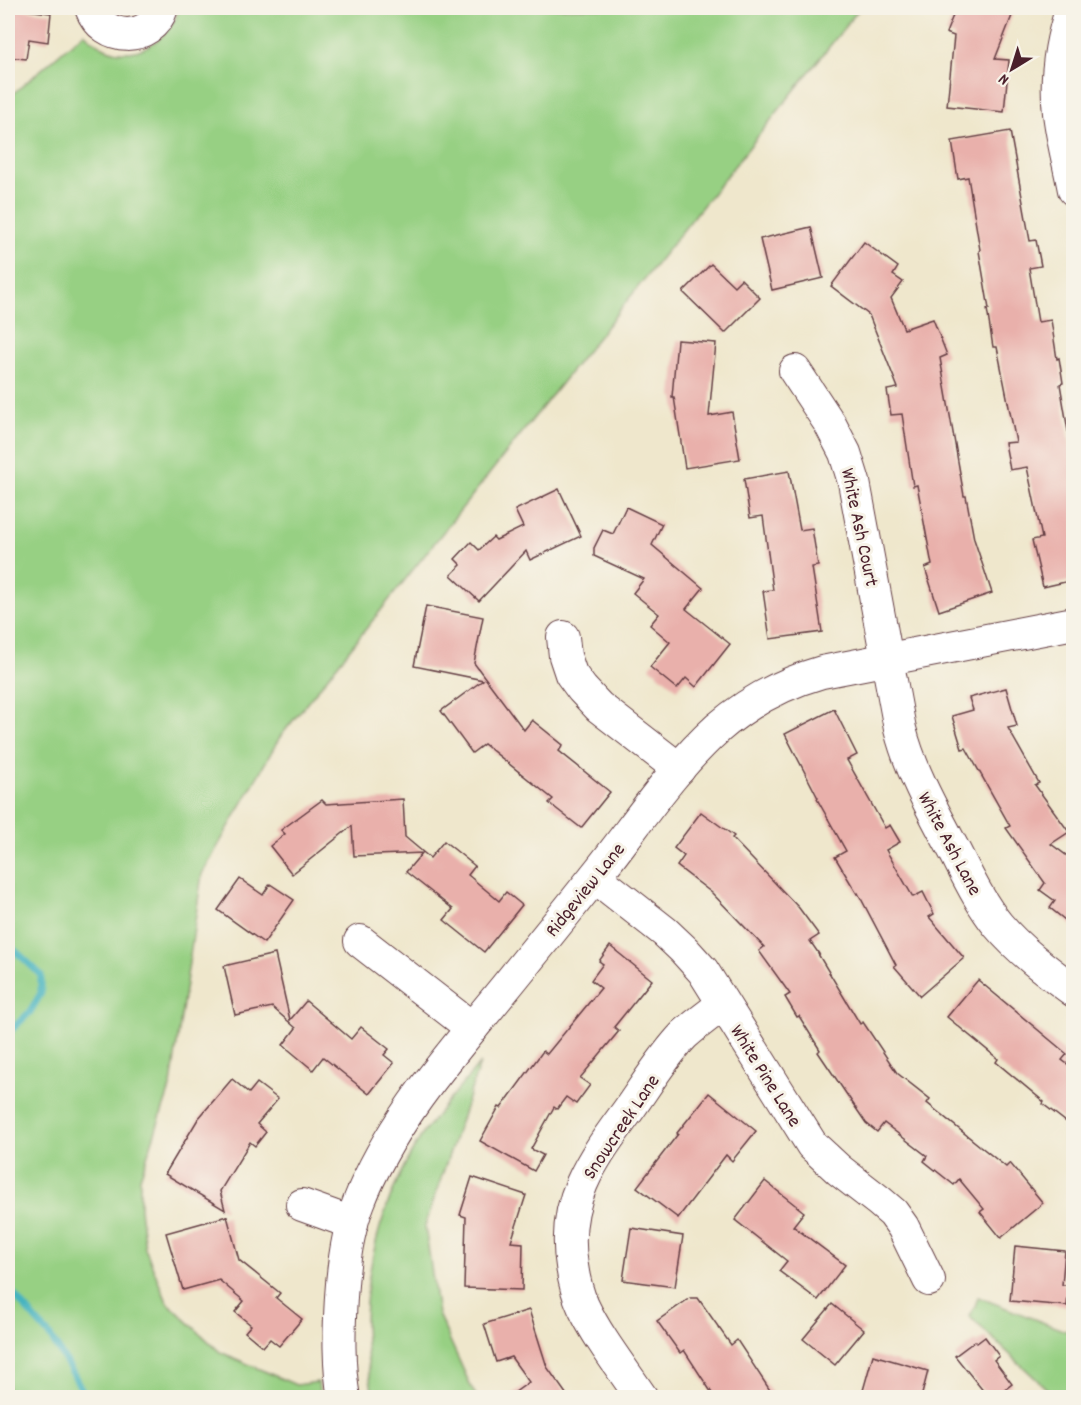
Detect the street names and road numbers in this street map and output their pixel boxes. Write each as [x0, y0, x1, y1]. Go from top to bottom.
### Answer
street label: White Ash Court [832, 466, 884, 589]
street label: White Ash Lane [909, 788, 988, 901]
street label: Ridgeview Lane [540, 838, 633, 944]
street label: White Pine Lane [722, 1020, 807, 1133]
street label: Snowcreek Lane [577, 1069, 668, 1186]

